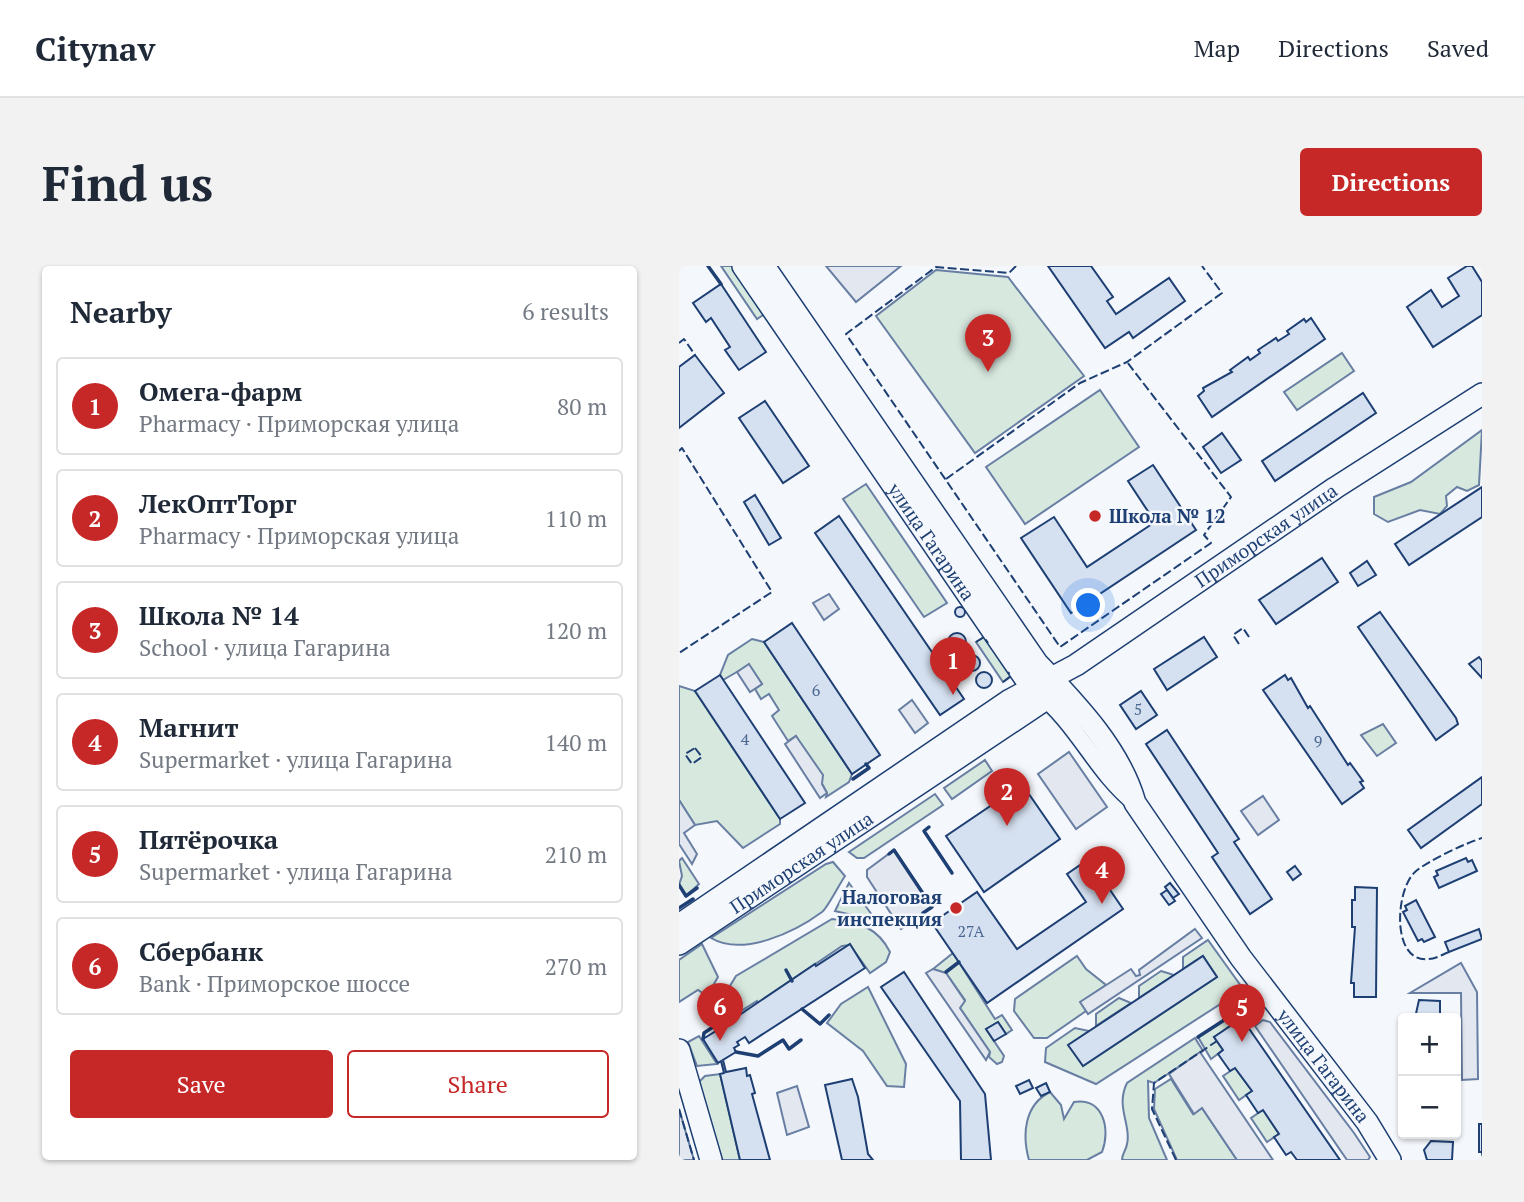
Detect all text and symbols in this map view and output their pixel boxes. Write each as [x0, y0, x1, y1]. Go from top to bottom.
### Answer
text: Citynav [35, 27, 155, 70]
text: Map [1194, 32, 1240, 64]
text: Directions [1278, 32, 1389, 64]
text: Saved [1427, 32, 1489, 64]
button: Directions [1300, 148, 1482, 216]
text: Find us [42, 150, 213, 215]
text: Nearby [70, 292, 172, 332]
text: 6 results [522, 296, 609, 327]
pin: 3 [965, 314, 1011, 372]
text: Омега-фарм [139, 374, 302, 408]
text: 1 [89, 391, 102, 422]
text: 80 m [557, 391, 607, 422]
text: Pharmacy · Приморская улица [139, 408, 459, 439]
street label: улица Гагарина [882, 477, 981, 605]
street label: Приморская улица [1190, 477, 1342, 592]
text: ЛекОптТорг [139, 486, 297, 520]
text: 2 [89, 503, 102, 534]
text: 110 m [545, 503, 607, 534]
place label: Школа № 12 [1109, 503, 1226, 528]
marker: Школа № 12 [1087, 508, 1103, 524]
text: Pharmacy · Приморская улица [139, 520, 459, 551]
your location [1071, 588, 1105, 622]
text: Школа № 14 [139, 598, 299, 632]
text: 3 [89, 615, 102, 646]
text: 120 m [545, 615, 607, 646]
text: School · улица Гагарина [139, 632, 391, 663]
pin: 1 [930, 637, 976, 695]
house number: 6 [812, 679, 821, 701]
house number: 5 [1134, 698, 1142, 720]
text: Магнит [139, 710, 239, 744]
text: 4 [89, 727, 102, 758]
text: 140 m [545, 727, 607, 758]
house number: 4 [741, 728, 750, 750]
house number: 9 [1314, 730, 1322, 752]
text: Supermarket · улица Гагарина [139, 744, 453, 775]
pin: 2 [984, 768, 1030, 826]
street label: Приморская улица [725, 805, 878, 919]
text: Пятёрочка [139, 822, 278, 856]
text: 5 [89, 839, 102, 870]
text: 210 m [545, 839, 607, 870]
pin: 4 [1079, 846, 1125, 904]
text: Supermarket · улица Гагарина [139, 856, 453, 887]
place label: Налоговая инспекция [837, 884, 942, 931]
marker: Налоговая инспекция [948, 900, 964, 916]
house number: 27А [958, 920, 984, 942]
text: Сбербанк [139, 934, 263, 968]
text: 6 [89, 951, 102, 982]
text: 270 m [545, 951, 607, 982]
text: Bank · Приморское шоссе [139, 968, 410, 999]
pin: 6 [697, 983, 743, 1041]
pin: 5 [1219, 984, 1265, 1042]
street label: улица Гагарина [1272, 1003, 1376, 1128]
map controls [1398, 1013, 1461, 1139]
button: + [1398, 1013, 1461, 1076]
button: Save [70, 1050, 333, 1118]
button: Share [347, 1050, 609, 1118]
button: − [1398, 1076, 1461, 1139]

